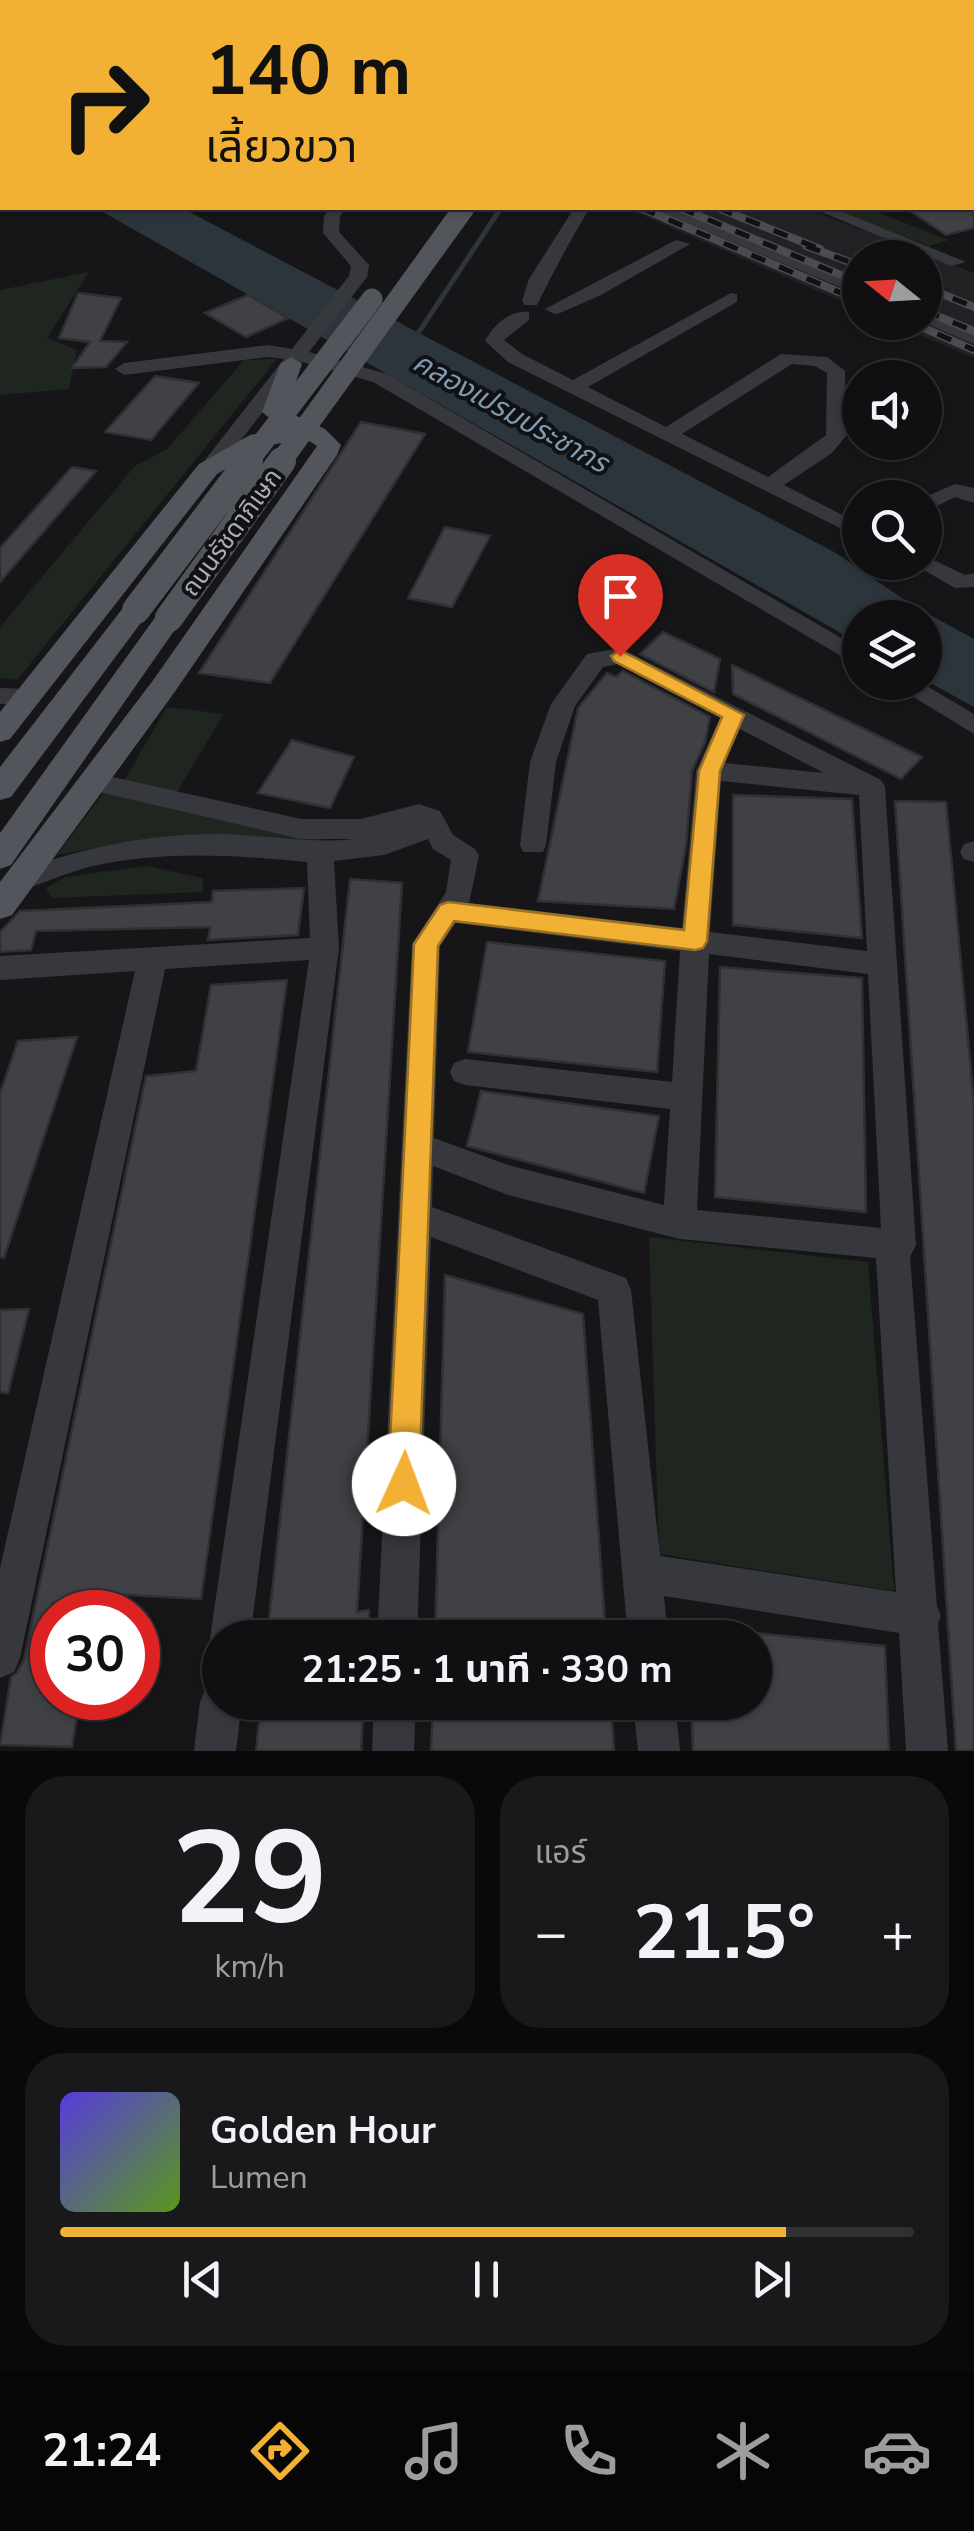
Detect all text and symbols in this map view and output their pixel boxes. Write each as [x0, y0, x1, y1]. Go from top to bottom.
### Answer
text: 140 m [205, 23, 411, 119]
icon: right [40, 40, 170, 170]
text: เลี้ยวขวา [205, 117, 357, 178]
north arrow [842, 240, 942, 340]
map controls [842, 240, 942, 700]
water label: คลองเปรมประชากร [406, 344, 617, 483]
button: sound [842, 360, 942, 460]
street label: ถนนรัชดาภิเษก [174, 462, 290, 603]
button: search [842, 480, 942, 580]
pin [578, 554, 663, 657]
icon: arrive [593, 569, 648, 624]
button: layers [842, 600, 942, 700]
position arrow [352, 1432, 456, 1536]
speed limit sign: 30 [30, 1590, 160, 1720]
text: 21:25 · 1 นาที · 330 m [301, 1644, 673, 1695]
text: 29 [172, 1791, 328, 1968]
text: แอร์ [535, 1831, 586, 1874]
text: 21.5° [633, 1882, 815, 1984]
text: − [535, 1896, 568, 1971]
text: + [881, 1896, 914, 1971]
text: km/h [214, 1945, 285, 1988]
text: Golden Hour [210, 2105, 436, 2156]
text: Lumen [210, 2156, 308, 2199]
icon: previous [175, 2252, 230, 2307]
icon: pause [459, 2252, 514, 2307]
icon: next [744, 2252, 799, 2307]
icon: directions [245, 2416, 315, 2486]
icon: music [399, 2416, 469, 2486]
icon: phone [554, 2416, 624, 2486]
icon: climate [708, 2416, 778, 2486]
icon: car [862, 2416, 932, 2486]
text: 21:24 [42, 2421, 161, 2482]

